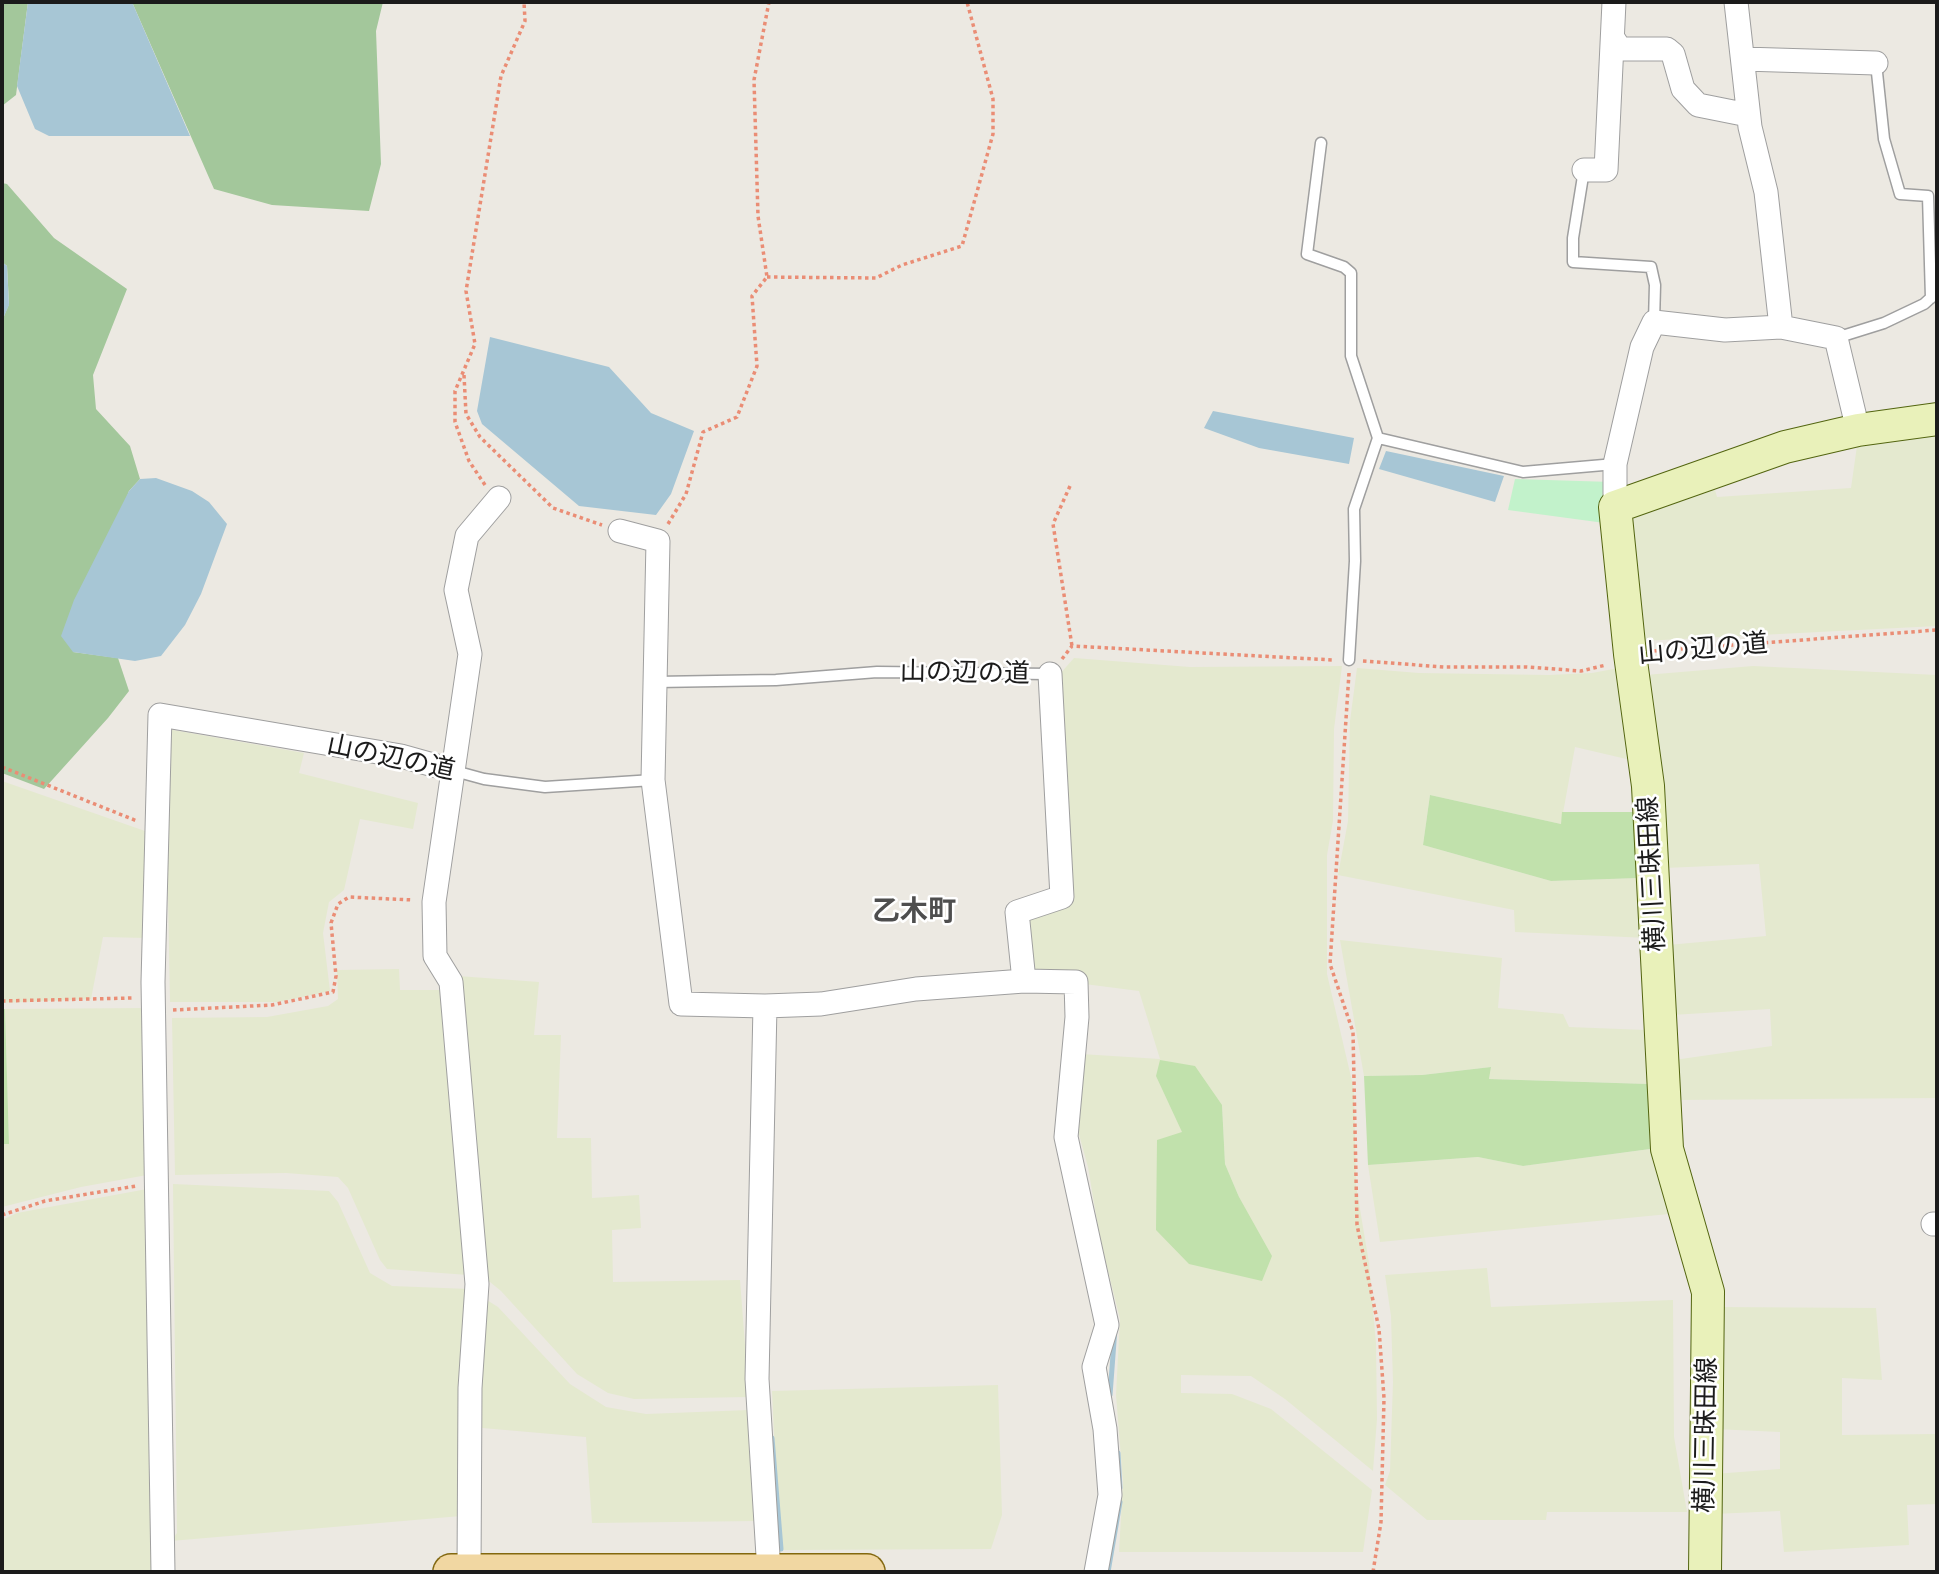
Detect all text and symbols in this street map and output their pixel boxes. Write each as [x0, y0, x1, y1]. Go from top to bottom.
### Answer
street label: 山の辺の道 [1637, 628, 1769, 670]
street label: 山の辺の道 [900, 656, 1030, 690]
street label: 山の辺の道 [324, 729, 458, 787]
street label: 横川三昧田線 [1632, 795, 1672, 953]
district label: 乙木町 [872, 895, 956, 929]
street label: 横川三昧田線 [1689, 1357, 1723, 1513]

